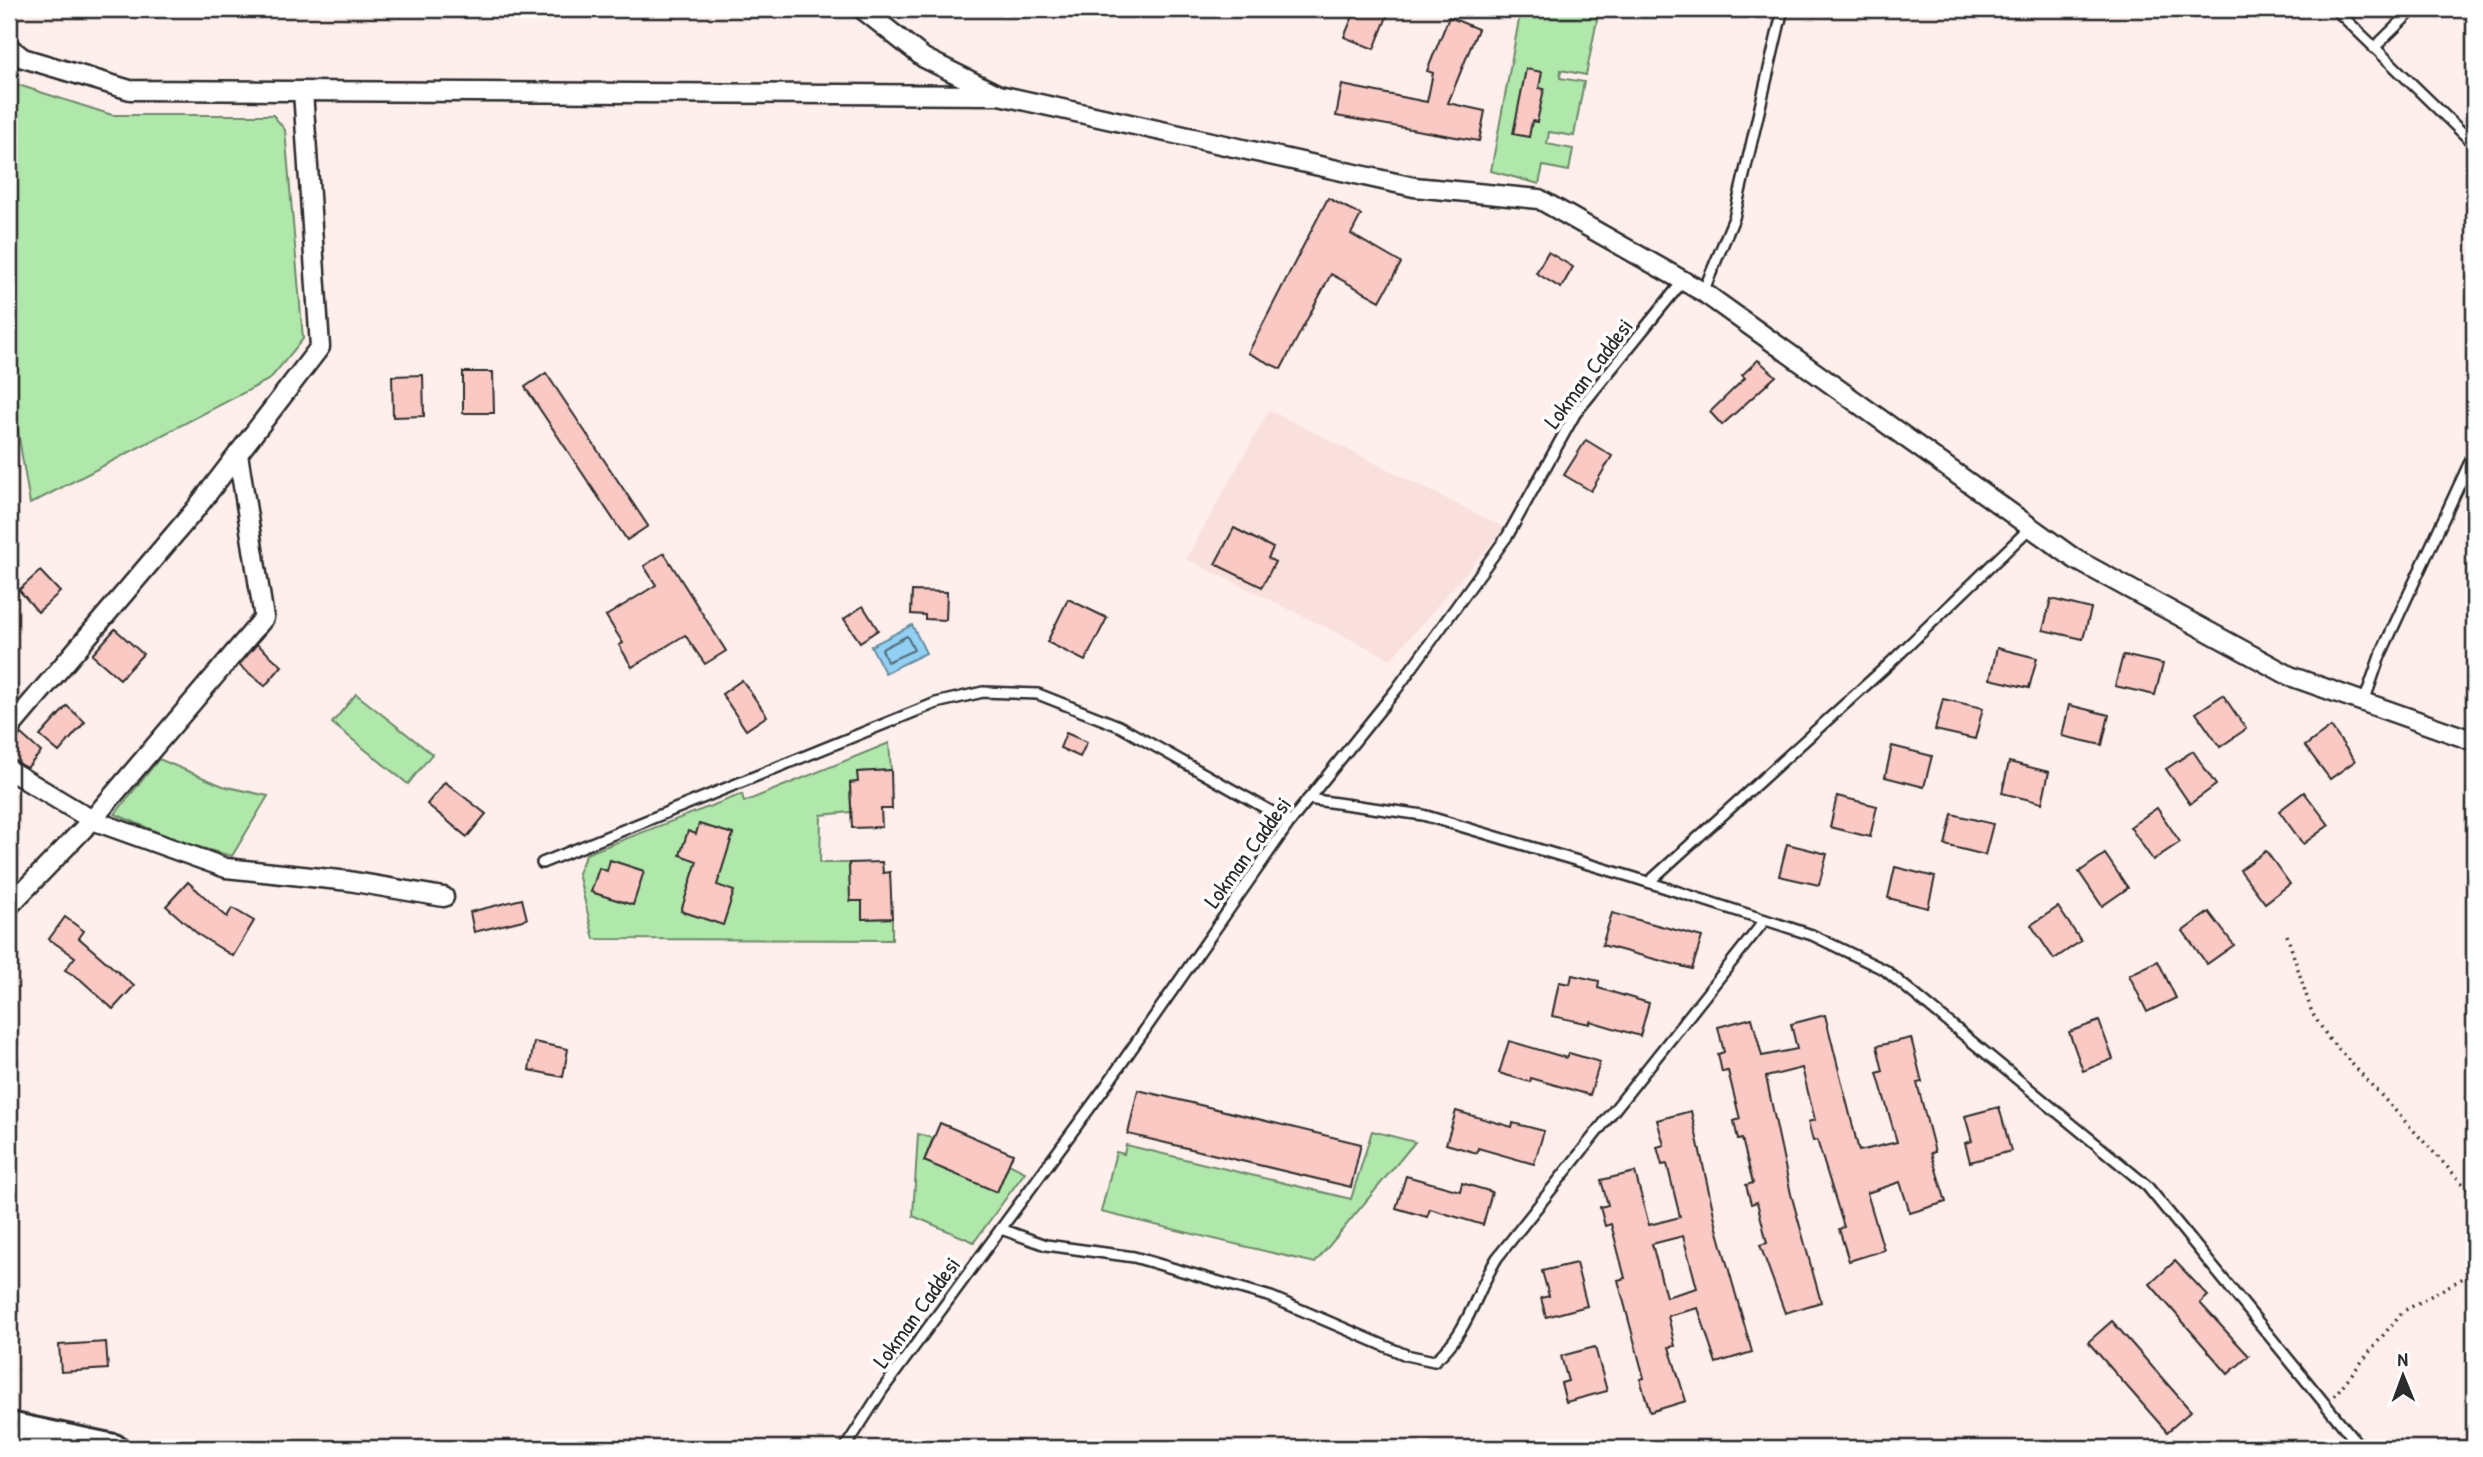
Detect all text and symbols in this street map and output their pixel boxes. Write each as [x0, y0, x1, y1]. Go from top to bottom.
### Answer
street label: Lokman Caddesi [1536, 312, 1640, 434]
street label: Lokman Caddesi [1196, 790, 1298, 914]
street label: Lokman Caddesi [865, 1250, 967, 1374]
north arrow [2368, 1342, 2438, 1412]
text: N [2397, 1346, 2408, 1372]

